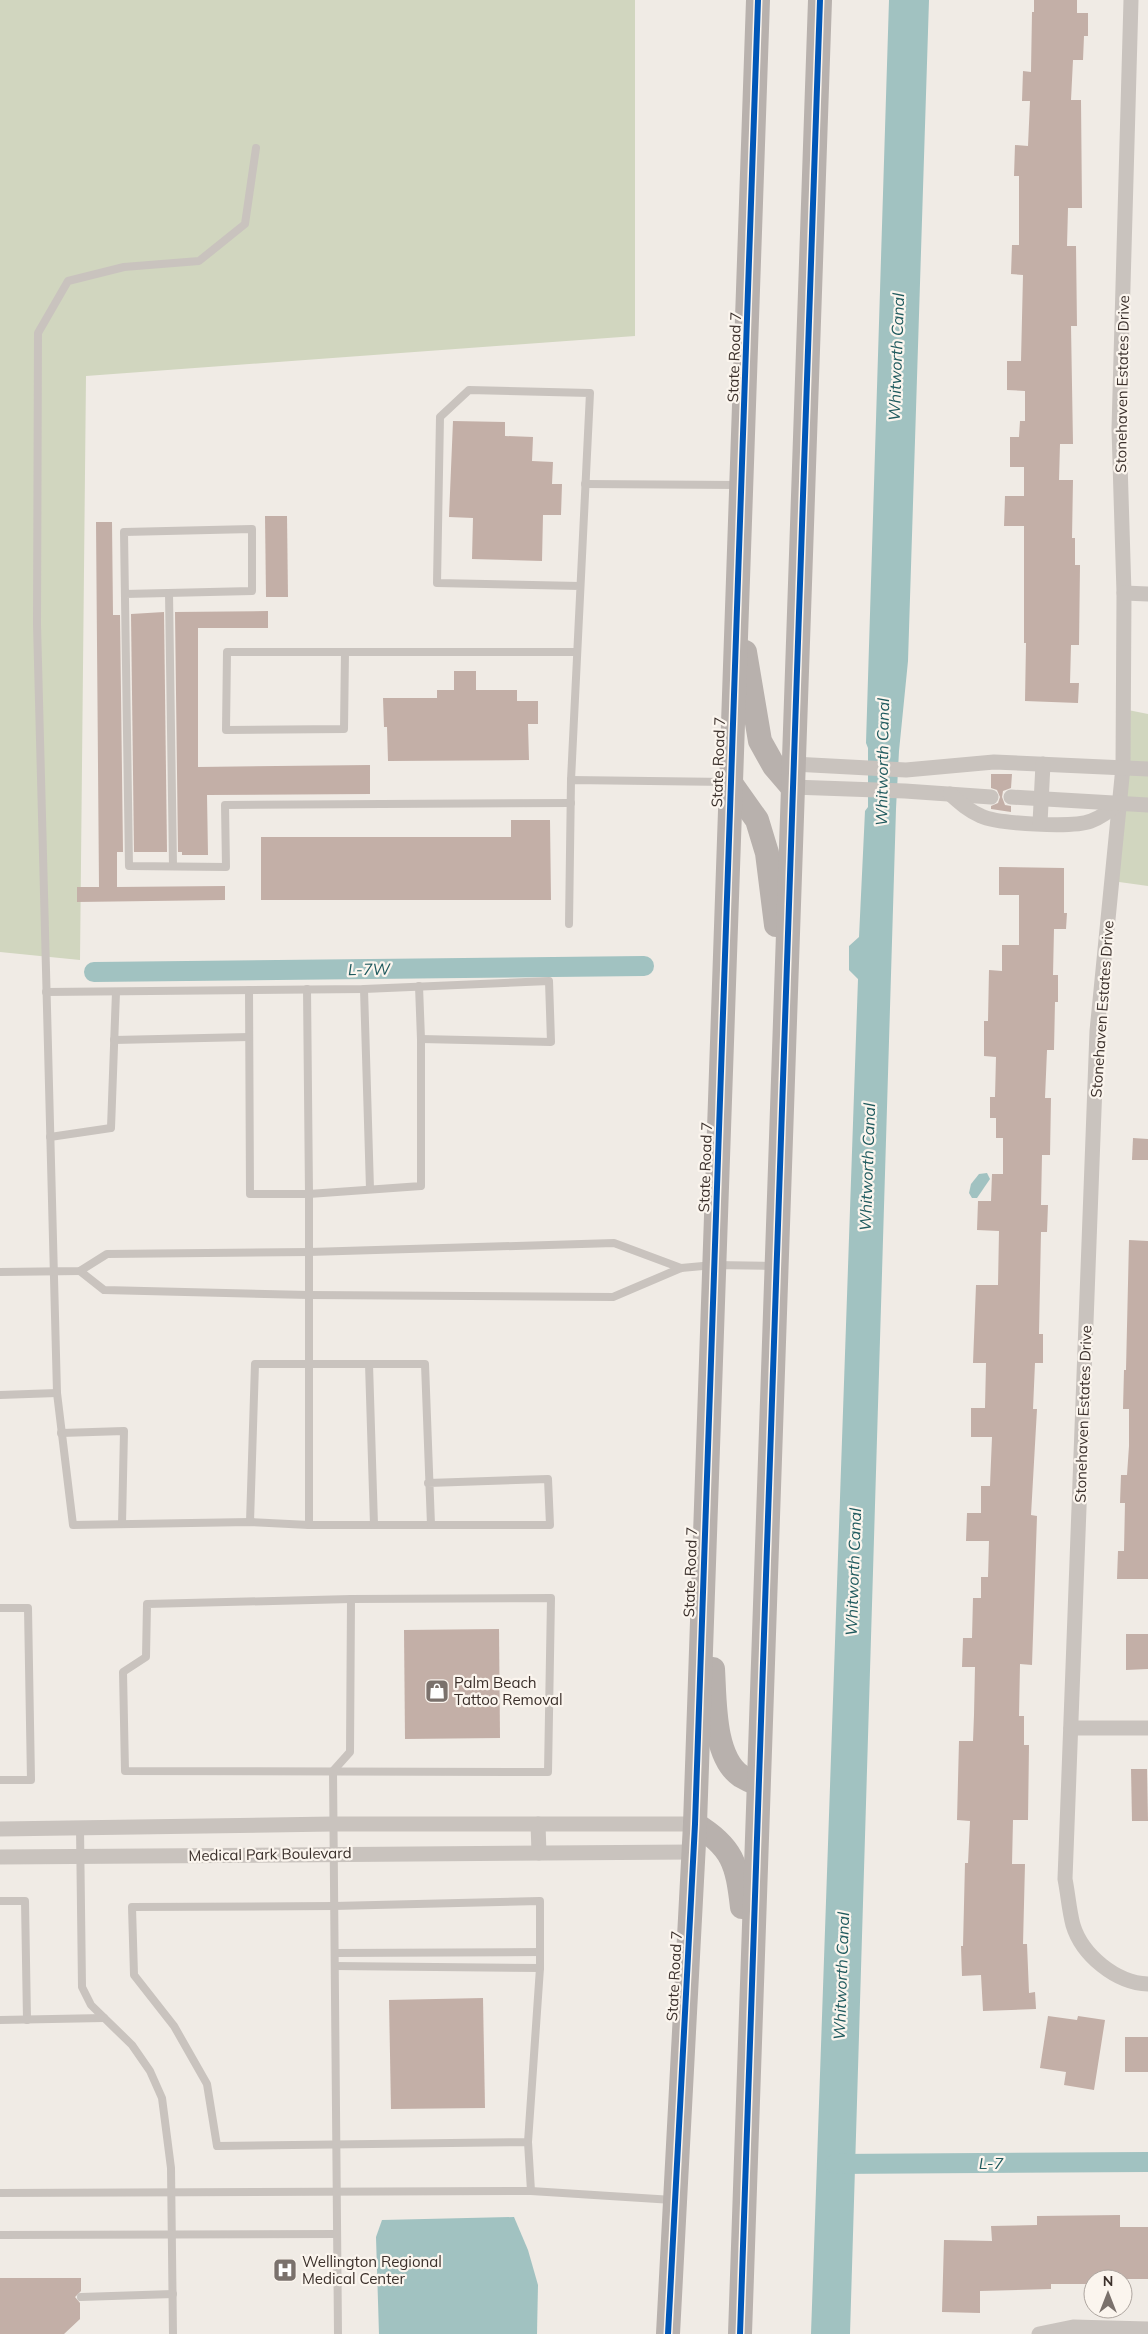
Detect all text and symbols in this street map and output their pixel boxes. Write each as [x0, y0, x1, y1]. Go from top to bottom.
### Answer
water label: Whitworth Canal [884, 292, 908, 421]
street label: Stonehaven Estates Drive [1111, 295, 1133, 473]
street label: State Road 7 [723, 311, 745, 403]
water label: Whitworth Canal [871, 698, 893, 826]
street label: State Road 7 [707, 716, 729, 808]
street label: Stonehaven Estates Drive [1086, 920, 1118, 1098]
water label: L-7W [348, 959, 392, 979]
water label: Whitworth Canal [855, 1102, 879, 1231]
street label: State Road 7 [694, 1121, 716, 1213]
street label: Stonehaven Estates Drive [1070, 1325, 1096, 1503]
water label: Whitworth Canal [841, 1507, 865, 1636]
street label: State Road 7 [679, 1526, 701, 1618]
place label: Palm Beach Tattoo Removal [454, 1673, 563, 1709]
shop icon: Palm Beach Tattoo Removal [424, 1678, 450, 1704]
street label: Medical Park Boulevard [188, 1843, 352, 1865]
water label: Whitworth Canal [829, 1911, 853, 2040]
street label: State Road 7 [662, 1930, 686, 2022]
water label: L-7 [979, 2153, 1004, 2173]
place label: Wellington Regional Medical Center [302, 2252, 442, 2288]
hospital icon: Wellington Regional Medical Center [272, 2257, 298, 2283]
north arrow [1083, 2269, 1133, 2319]
text: N [1103, 2272, 1113, 2290]

